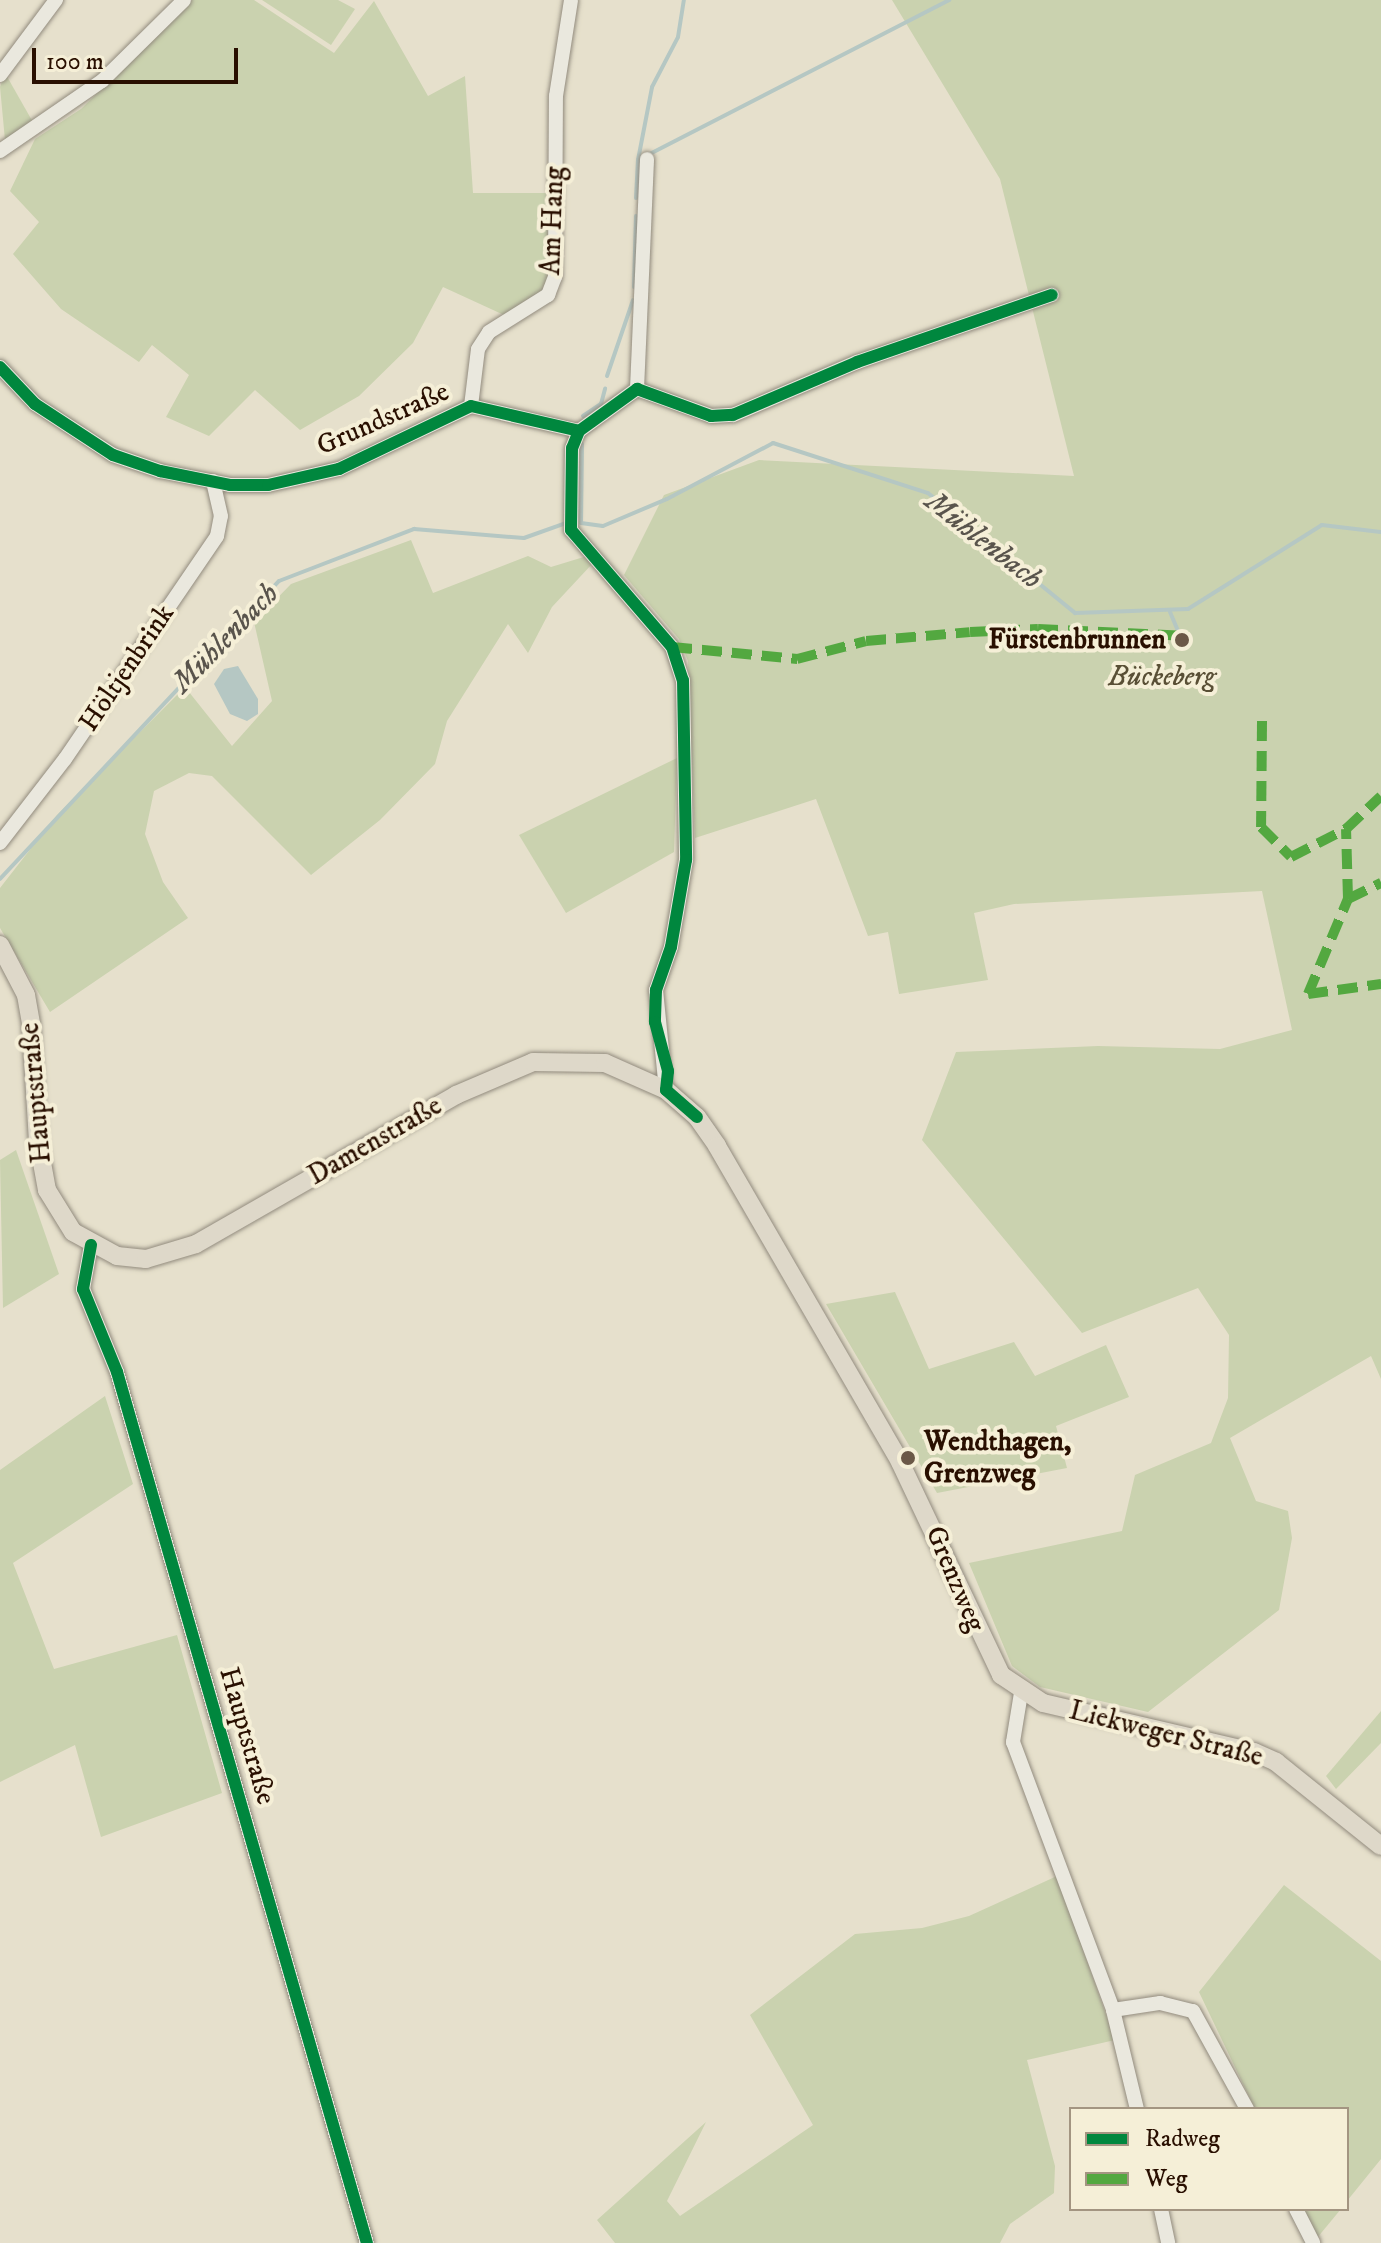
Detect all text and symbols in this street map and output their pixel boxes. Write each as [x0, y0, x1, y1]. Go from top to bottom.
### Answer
scale bar [36, 32, 242, 82]
text: 100 m [46, 47, 104, 77]
street label: Am Hang [534, 166, 572, 276]
street label: Grundstraße [312, 375, 454, 463]
water label: Mühlenbach [917, 484, 1049, 598]
water label: Mühlenbach [165, 577, 287, 701]
street label: Höltjenbrink [72, 598, 182, 738]
place label: Fürstenbrunnen [988, 623, 1166, 657]
marker: Fürstenbrunnen [1173, 631, 1191, 649]
park label: Bückeberg [1109, 660, 1215, 694]
street label: Hauptstraße [13, 1021, 59, 1165]
street label: Damenstraße [302, 1089, 448, 1193]
place label: Wendthagen, Grenzweg [924, 1425, 1071, 1491]
marker: Wendthagen, Grenzweg [899, 1449, 917, 1467]
street label: Grenzweg [918, 1521, 992, 1637]
street label: Hauptstraße [211, 1664, 283, 1808]
street label: Liekweger Straße [1066, 1694, 1266, 1774]
legend [1069, 2107, 1349, 2211]
text: Radweg [1145, 2124, 1220, 2154]
text: Weg [1145, 2164, 1187, 2194]

